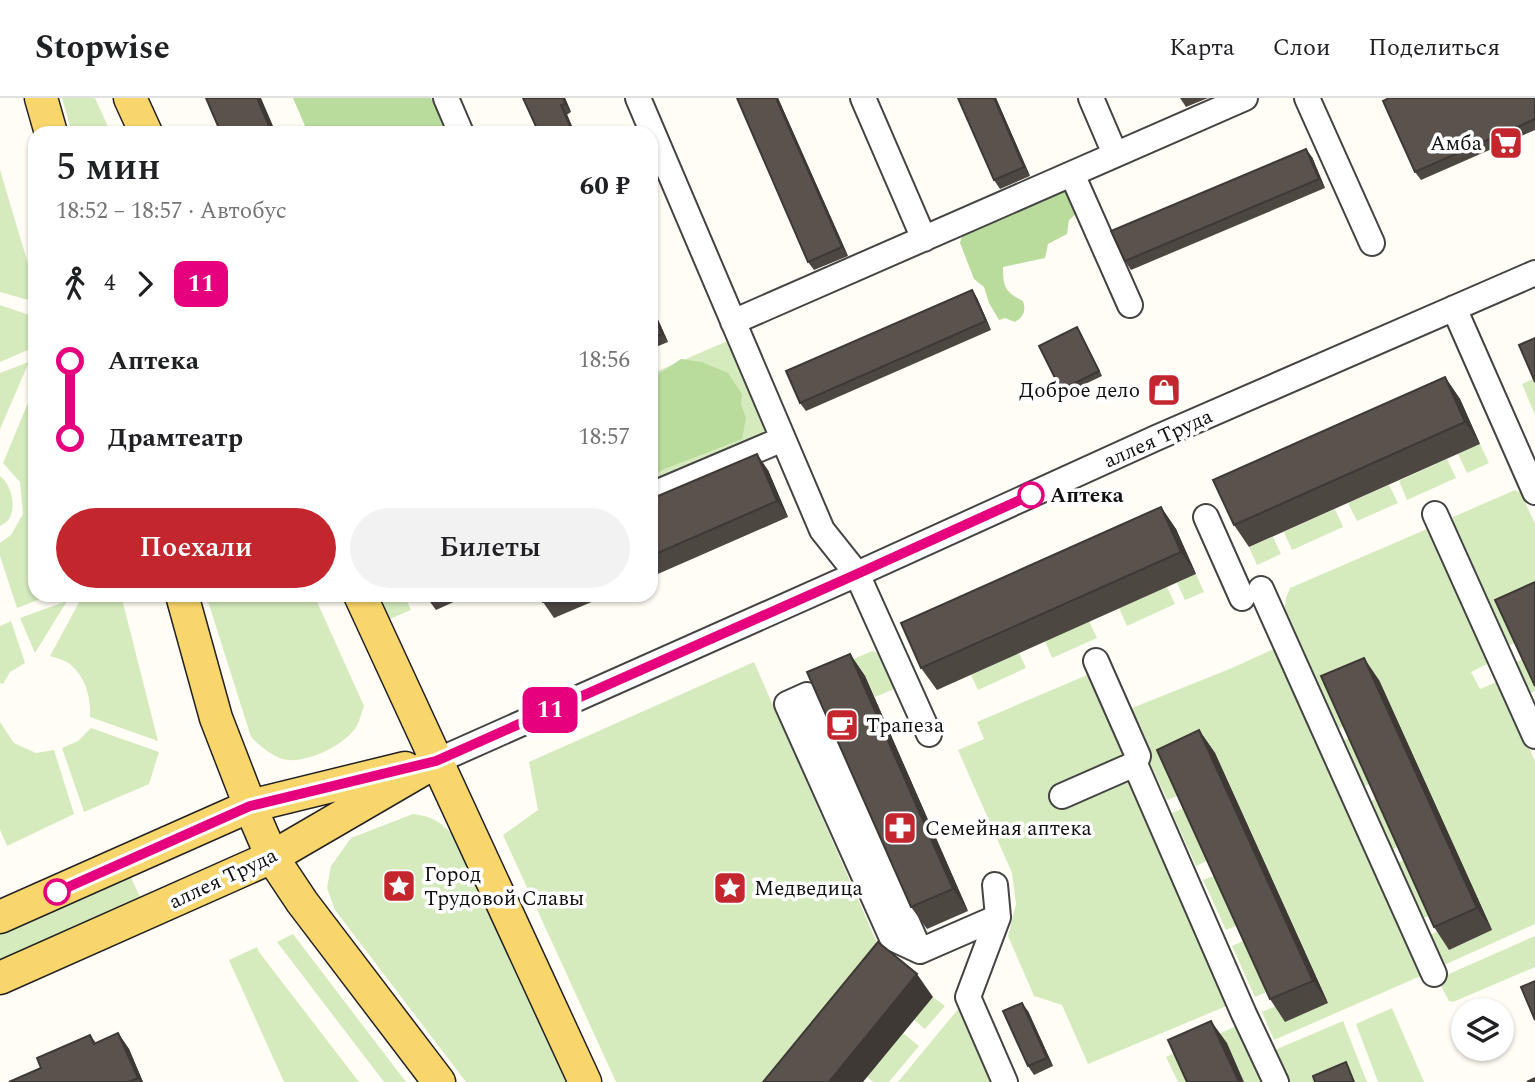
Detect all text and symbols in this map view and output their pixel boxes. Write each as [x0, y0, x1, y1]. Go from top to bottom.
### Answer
text: Stopwise [35, 23, 170, 73]
text: Карта [1169, 30, 1235, 66]
text: Слои [1273, 30, 1330, 66]
text: Поделиться [1368, 30, 1500, 66]
supermarket icon: Амба [1487, 124, 1525, 162]
place label: Амба [1430, 128, 1483, 160]
text: 5 мин [56, 139, 160, 197]
text: 60 ₽ [580, 166, 630, 206]
text: 18:52 – 18:57 · Автобус [56, 194, 287, 229]
icon: walk [56, 265, 94, 303]
icon: forward [126, 265, 164, 303]
text: 4 [104, 266, 116, 301]
text: 11 [188, 266, 214, 302]
text: Аптека [108, 341, 199, 381]
text: 18:56 [578, 343, 630, 378]
shop icon: Доброе дело [1145, 371, 1183, 409]
place label: Доброе дело [1019, 375, 1140, 407]
street label: аллея Труда [1099, 400, 1219, 477]
text: Драмтеатр [108, 418, 243, 458]
text: 18:57 [578, 420, 630, 455]
place label: Аптека [1050, 480, 1124, 512]
marker: Аптека [1018, 482, 1044, 508]
button: Поехали [56, 508, 336, 588]
button: Билеты [350, 508, 630, 588]
line badge: 11 [518, 687, 582, 733]
text: 11 [537, 692, 563, 728]
cafe icon: Трапеза [823, 706, 861, 744]
place label: Трапеза [866, 710, 945, 742]
pharmacy icon: Семейная аптека [881, 809, 919, 847]
place label: Семейная аптека [925, 813, 1093, 845]
street label: аллея Труда [164, 840, 284, 918]
place label: Город Трудовой Славы [424, 859, 584, 915]
place icon: Город Трудовой Славы [380, 867, 418, 905]
place icon: Медведица [711, 869, 749, 907]
place label: Медведица [754, 873, 864, 905]
unlabelled marker [44, 879, 70, 905]
map controls [1451, 998, 1514, 1061]
button: layers [1451, 998, 1514, 1061]

